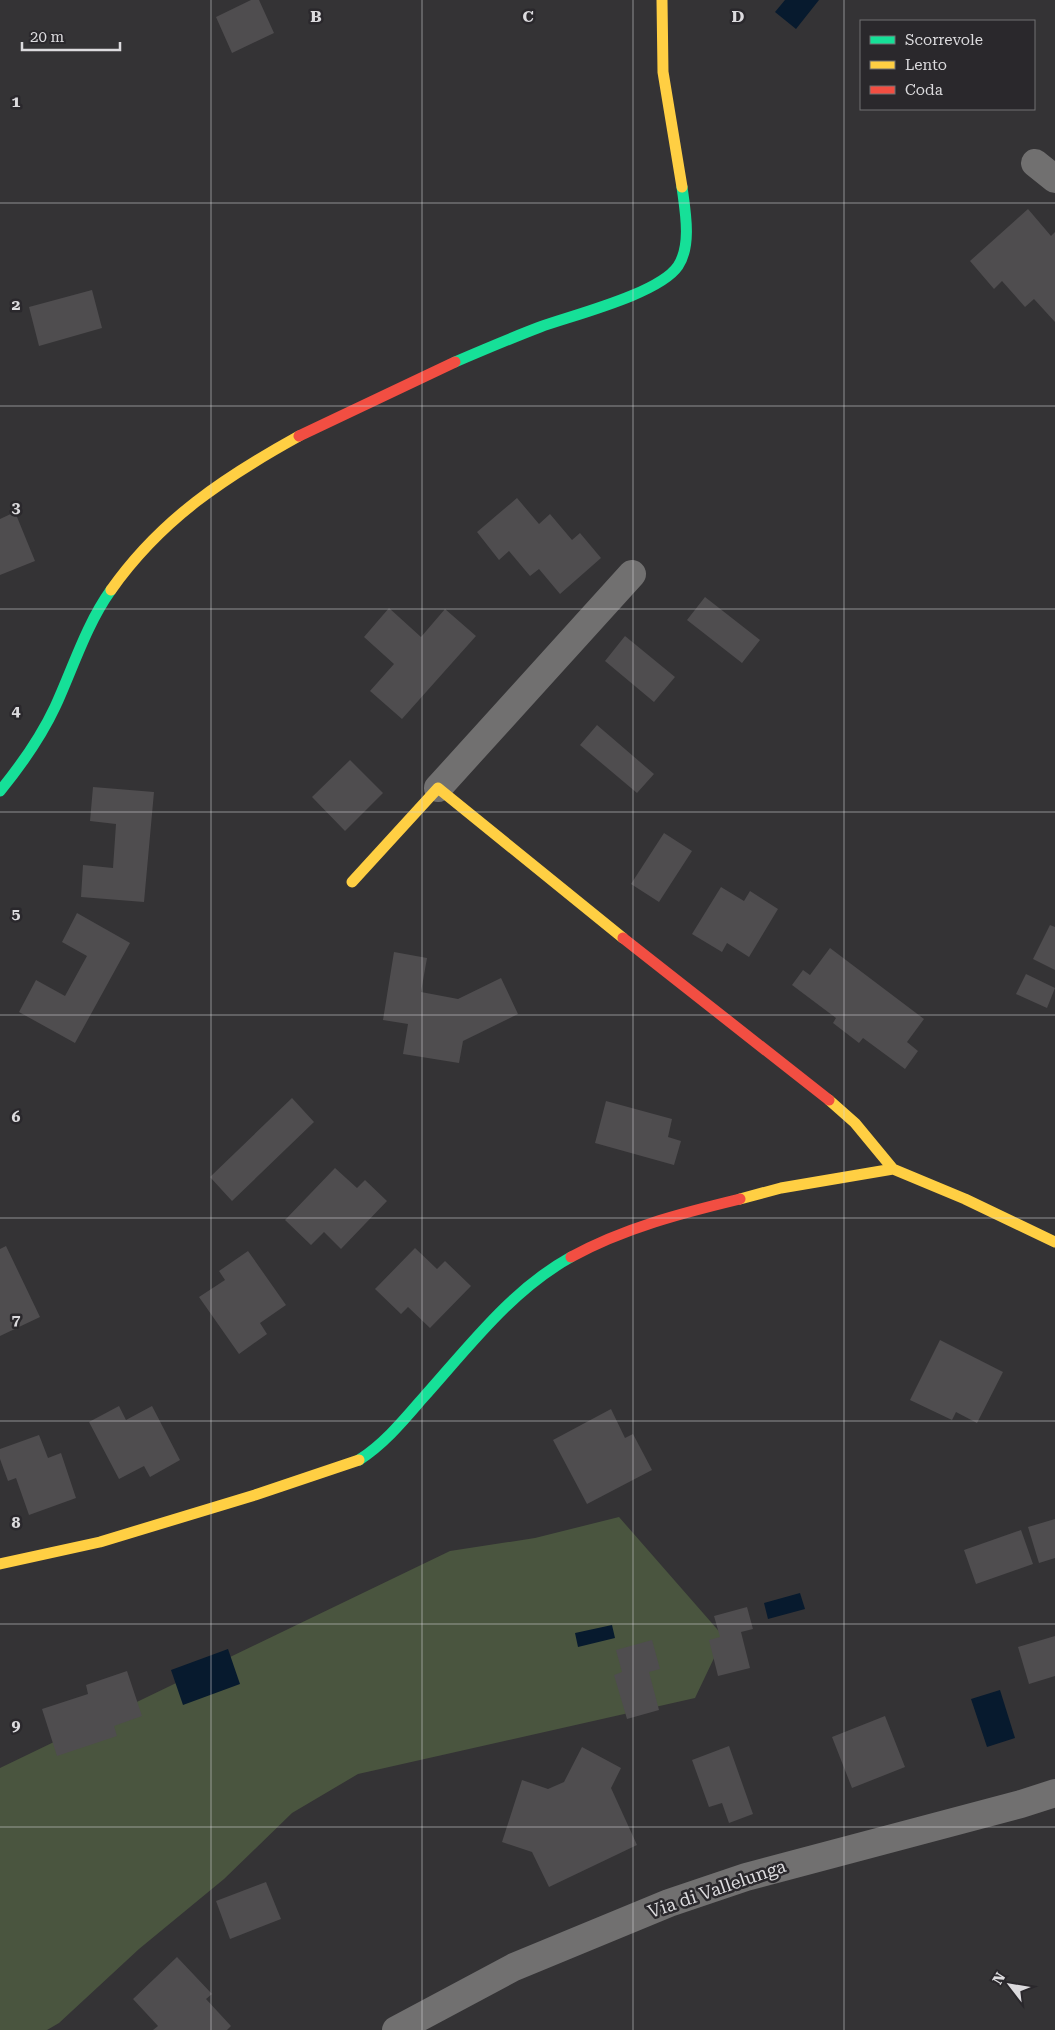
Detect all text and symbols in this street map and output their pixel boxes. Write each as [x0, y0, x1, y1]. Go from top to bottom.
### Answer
text: B [310, 7, 322, 26]
text: C [522, 7, 534, 26]
text: D [732, 7, 745, 26]
scale bar [22, 20, 120, 52]
legend [860, 20, 1035, 110]
text: 20 m [30, 28, 65, 46]
text: Scorrevole [905, 31, 983, 49]
text: Lento [905, 56, 947, 74]
text: Coda [905, 81, 943, 99]
text: 1 [12, 92, 21, 111]
text: 2 [12, 295, 21, 314]
text: 3 [12, 498, 21, 517]
text: 4 [12, 701, 21, 720]
text: 5 [12, 904, 21, 923]
text: 6 [12, 1107, 21, 1126]
text: 7 [12, 1310, 21, 1329]
text: 8 [12, 1513, 21, 1532]
text: 9 [12, 1716, 21, 1735]
street label: Via di Vallelunga [645, 1855, 789, 1922]
north arrow [985, 1960, 1035, 2010]
text: N [989, 1969, 1009, 1987]

